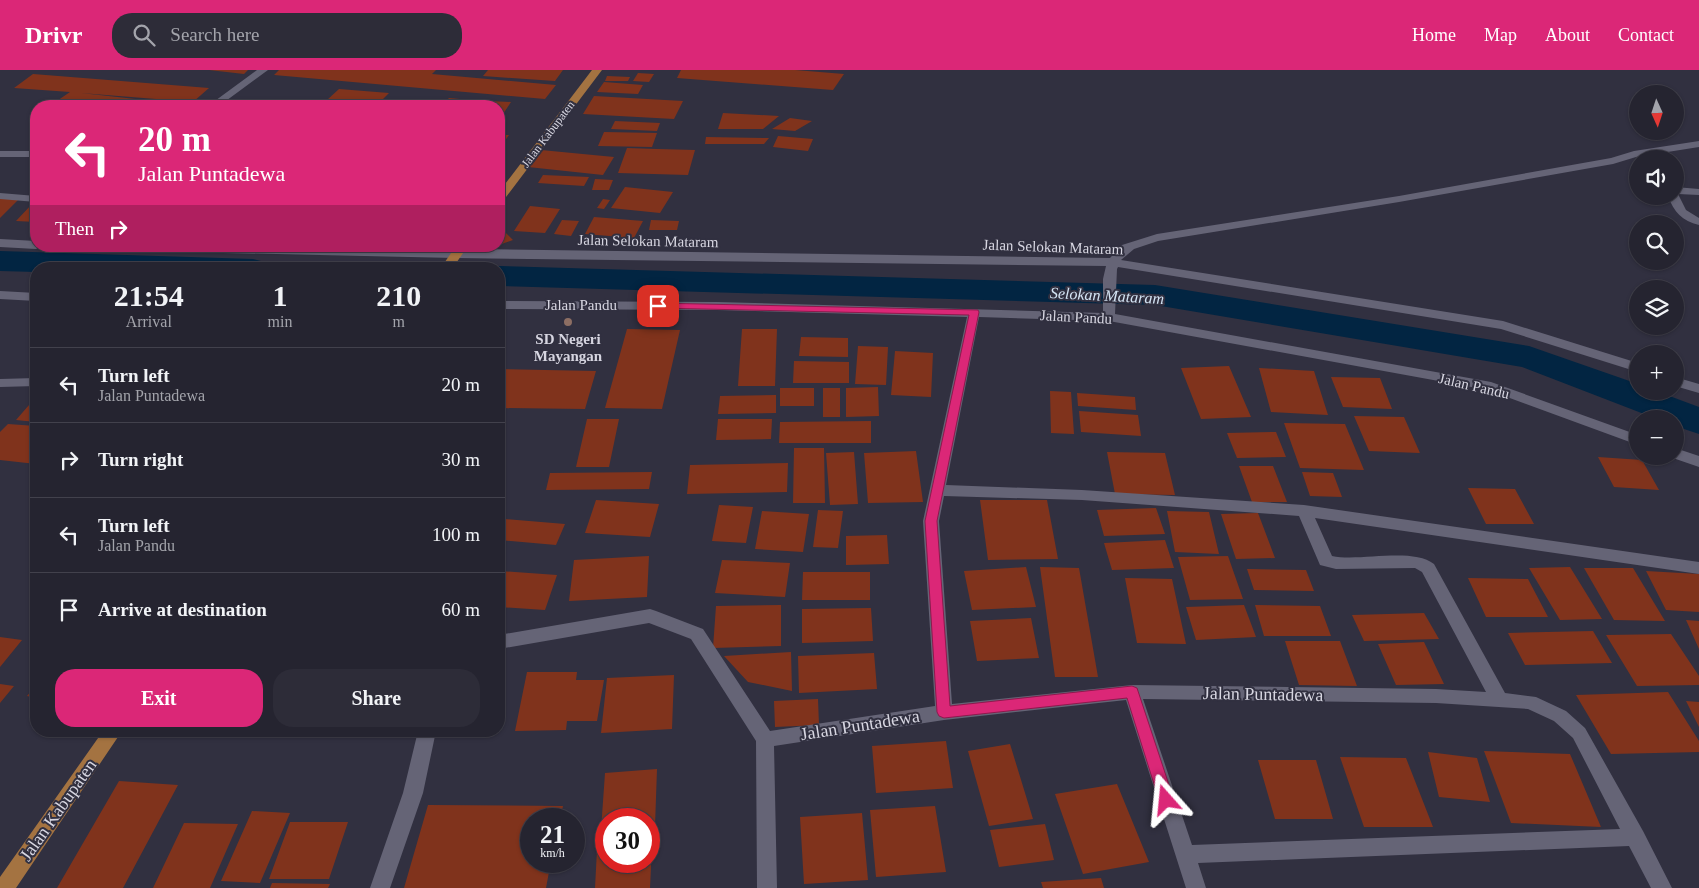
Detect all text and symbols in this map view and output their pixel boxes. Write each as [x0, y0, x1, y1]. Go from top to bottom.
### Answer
search box [112, 13, 462, 58]
icon: search [130, 21, 158, 49]
text: Drivr [25, 22, 82, 48]
text: Search here [170, 24, 259, 45]
text: Home [1412, 25, 1456, 45]
text: Map [1484, 25, 1517, 45]
text: About [1545, 25, 1590, 45]
text: Contact [1618, 25, 1674, 45]
north arrow [1629, 85, 1684, 140]
map controls [1629, 85, 1684, 465]
street label: Jalan Kabupaten [518, 98, 578, 170]
icon: left [55, 120, 120, 185]
text: 20 m [138, 120, 211, 159]
button: sound [1629, 150, 1684, 205]
text: Jalan Puntadewa [138, 161, 285, 186]
icon: right [104, 215, 132, 243]
button: search [1629, 215, 1684, 270]
text: Then [55, 218, 94, 239]
street label: Jalan Selokan Mataram [577, 232, 719, 250]
street label: Jalan Selokan Mataram [982, 237, 1124, 257]
text: 21:54 [114, 279, 184, 312]
text: 1 [272, 279, 287, 312]
text: 210 [376, 279, 421, 312]
button: layers [1629, 280, 1684, 335]
water label: Selokan Mataram [1050, 284, 1164, 307]
pin [637, 285, 679, 327]
icon: arrive [644, 292, 672, 320]
street label: Jalan Pandu [545, 297, 618, 313]
street label: Jalan Pandu [1040, 307, 1113, 327]
text: Arrival [126, 313, 172, 330]
text: min [268, 313, 292, 330]
text: m [392, 313, 405, 330]
marker: SD Negeri Mayangan [562, 316, 574, 328]
place label: SD Negeri Mayangan [534, 331, 603, 364]
button: + [1629, 345, 1684, 400]
text: Turn left [98, 365, 170, 386]
street label: Jalan Pandu [1437, 370, 1511, 402]
icon: left [55, 371, 83, 399]
text: 20 m [441, 374, 480, 395]
text: Jalan Puntadewa [98, 387, 205, 404]
button: − [1629, 410, 1684, 465]
icon: right [55, 446, 83, 474]
text: Turn right [98, 449, 183, 470]
text: 30 m [441, 449, 480, 470]
text: Turn left [98, 515, 170, 536]
icon: left [55, 521, 83, 549]
text: 100 m [432, 524, 480, 545]
text: Jalan Pandu [98, 537, 175, 554]
icon: arrive [55, 596, 83, 624]
text: Arrive at destination [98, 599, 267, 620]
text: 60 m [441, 599, 480, 620]
button: Exit [55, 669, 263, 727]
button: Share [273, 669, 480, 727]
street label: Jalan Puntadewa [1203, 683, 1323, 705]
street label: Jalan Puntadewa [799, 706, 921, 744]
street label: Jalan Kabupaten [16, 755, 100, 865]
position arrow [1139, 773, 1191, 825]
speed limit sign: 30 [595, 808, 660, 873]
text: 21 [540, 821, 565, 848]
text: km/h [540, 846, 565, 860]

